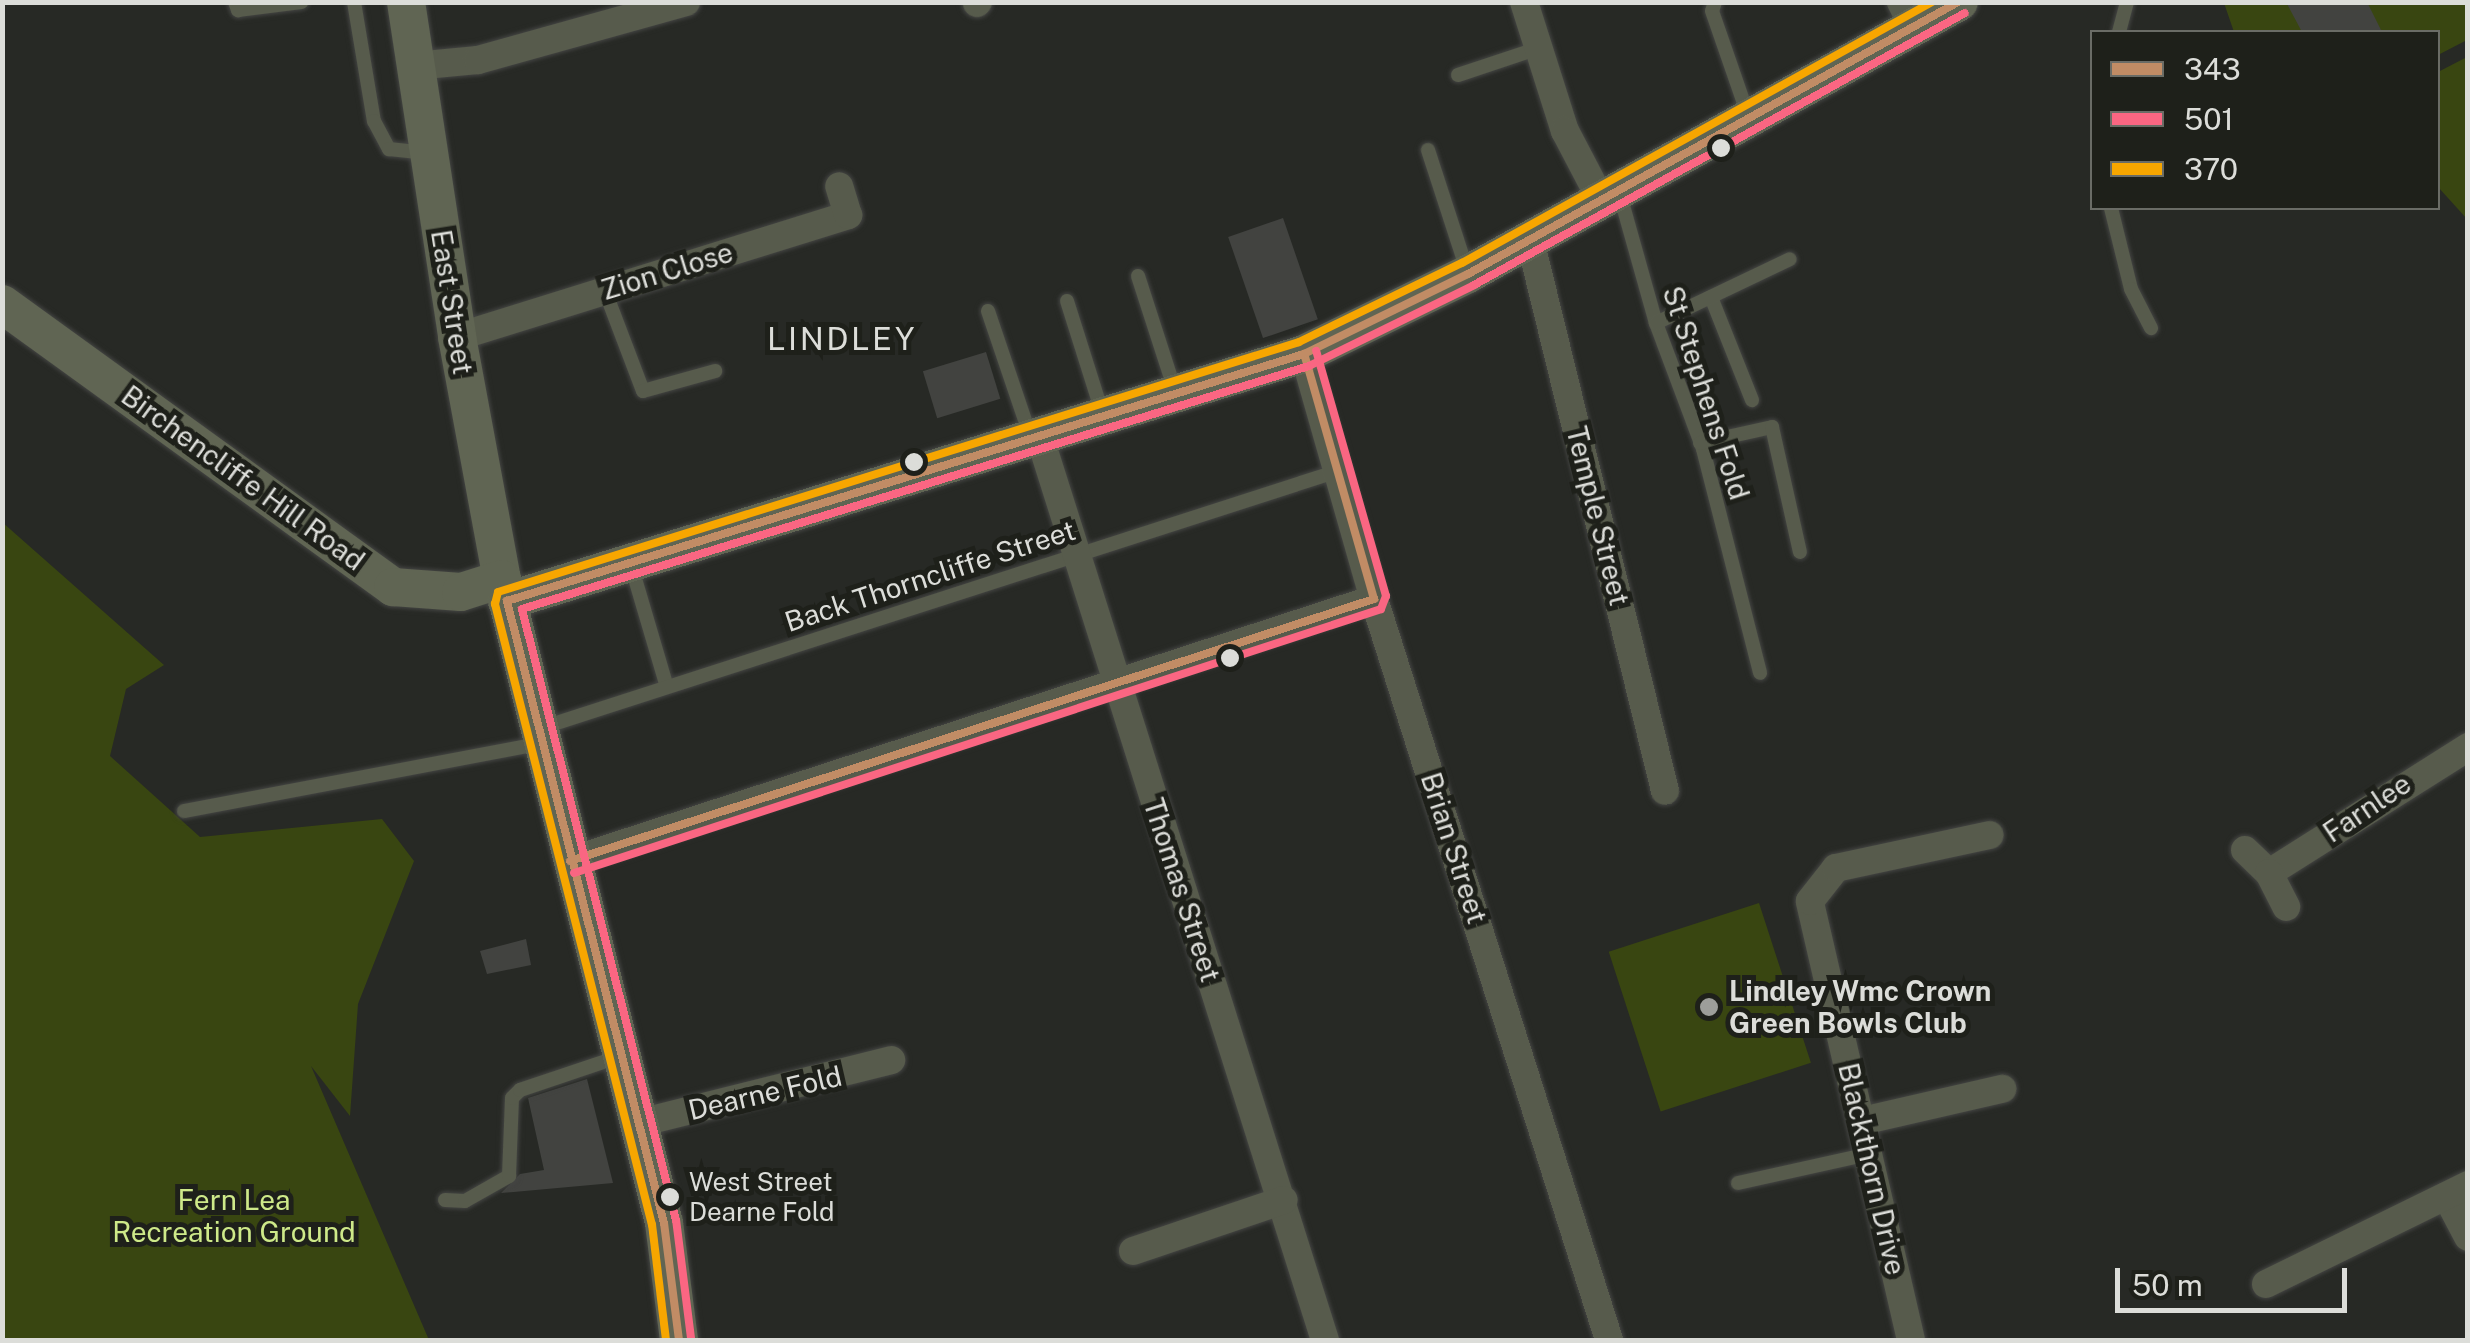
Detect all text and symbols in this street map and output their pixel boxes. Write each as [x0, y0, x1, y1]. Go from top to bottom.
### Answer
legend [2090, 30, 2440, 210]
text: 343 [2184, 51, 2241, 87]
text: 501 [2184, 101, 2234, 137]
unlabelled marker [1711, 138, 1731, 158]
text: 370 [2184, 151, 2238, 187]
street label: East Street [424, 227, 480, 377]
street label: Zion Close [597, 235, 737, 307]
street label: St Stephens Fold [1656, 282, 1756, 504]
district label: LINDLEY [767, 320, 917, 358]
street label: Birchencliffe Hill Road [115, 379, 371, 577]
street label: Temple Street [1559, 423, 1637, 609]
unlabelled marker [904, 452, 924, 472]
street label: Back Thorncliffe Street [780, 513, 1080, 639]
unlabelled marker [1220, 648, 1240, 668]
street label: Farnlee [2317, 767, 2417, 849]
street label: Brian Street [1414, 768, 1494, 928]
street label: Thomas Street [1137, 794, 1227, 986]
place label: Lindley Wmc Crown Green Bowls Club [1729, 974, 1992, 1040]
marker: Lindley Wmc Crown Green Bowls Club [1698, 996, 1720, 1018]
street label: Dearne Fold [685, 1059, 845, 1127]
street label: Blackthorn Drive [1831, 1060, 1913, 1278]
place label: West Street Dearne Fold [689, 1166, 835, 1228]
park label: Fern Lea Recreation Ground [112, 1183, 356, 1249]
marker: West Street Dearne Fold [660, 1187, 680, 1207]
scale bar [2120, 1248, 2352, 1310]
text: 50 m [2132, 1267, 2203, 1303]

